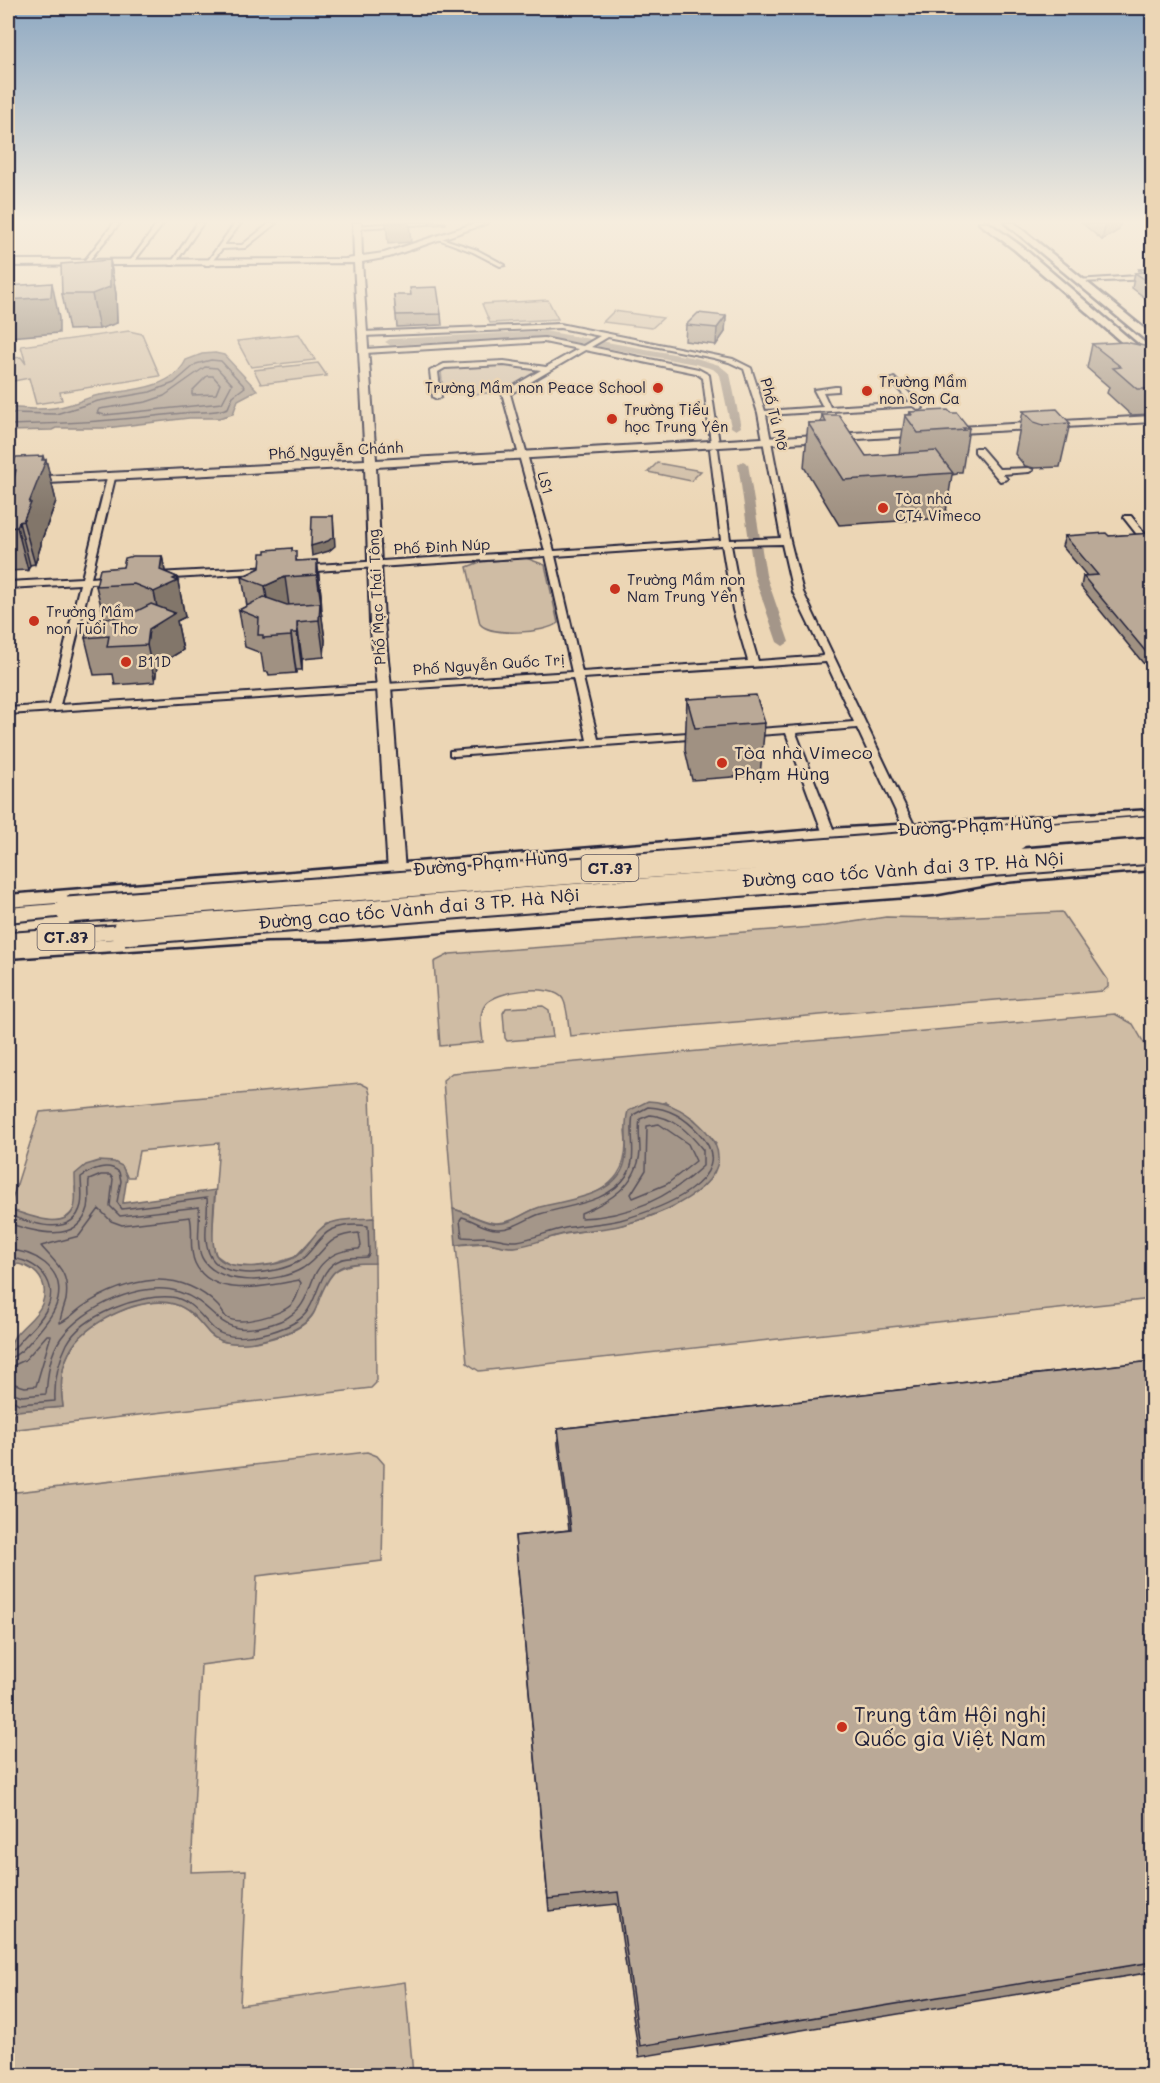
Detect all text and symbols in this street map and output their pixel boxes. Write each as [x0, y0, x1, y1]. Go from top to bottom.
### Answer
place label: Trường Mầm non Sơn Ca [879, 371, 967, 408]
street label: Phố Tú Mỡ [756, 376, 794, 453]
place label: Trường Mầm non Peace School [425, 377, 646, 397]
marker: Trường Mầm non Peace School [651, 381, 665, 395]
marker: Trường Mầm non Sơn Ca [860, 384, 874, 398]
place label: Trường Tiểu học Trung Yên [624, 399, 728, 436]
marker: Trường Tiểu học Trung Yên [605, 412, 619, 426]
street label: Phố Nguyễn Chánh [268, 436, 404, 464]
street label: LS1 [533, 469, 559, 496]
place label: Tòa nhà CT4 Vimeco [895, 488, 981, 525]
marker: Tòa nhà CT4 Vimeco [876, 501, 890, 515]
street label: Phố Mạc Thái Tông [362, 528, 390, 666]
street label: Phố Đinh Núp [393, 533, 491, 559]
place label: Trường Mầm non Nam Trung Yên [627, 569, 745, 606]
marker: Trường Mầm non Nam Trung Yên [608, 582, 622, 596]
place label: Trường Mầm non Tuổi Thơ [46, 601, 138, 638]
marker: Trường Mầm non Tuổi Thơ [27, 614, 41, 628]
street label: Phố Nguyễn Quốc Trị [412, 649, 566, 679]
place label: B11D [138, 651, 171, 671]
marker: B11D [119, 655, 133, 669]
place label: Tòa nhà Vimeco Phạm Hùng [734, 740, 873, 785]
marker: Tòa nhà Vimeco Phạm Hùng [715, 756, 729, 770]
street label: Đường Phạm Hùng [897, 809, 1053, 841]
street label: Đường Phạm Hùng [412, 843, 568, 881]
street label: Đường cao tốc Vành đai 3 TP. Hà Nội [741, 846, 1065, 892]
road number: CT.37 [582, 855, 638, 881]
street label: Đường cao tốc Vành đai 3 TP. Hà Nội [257, 882, 581, 934]
road number: CT.37 [38, 924, 94, 950]
place label: Trung tâm Hội nghị Quốc gia Việt Nam [854, 1700, 1047, 1751]
marker: Trung tâm Hội nghị Quốc gia Việt Nam [835, 1720, 849, 1734]

